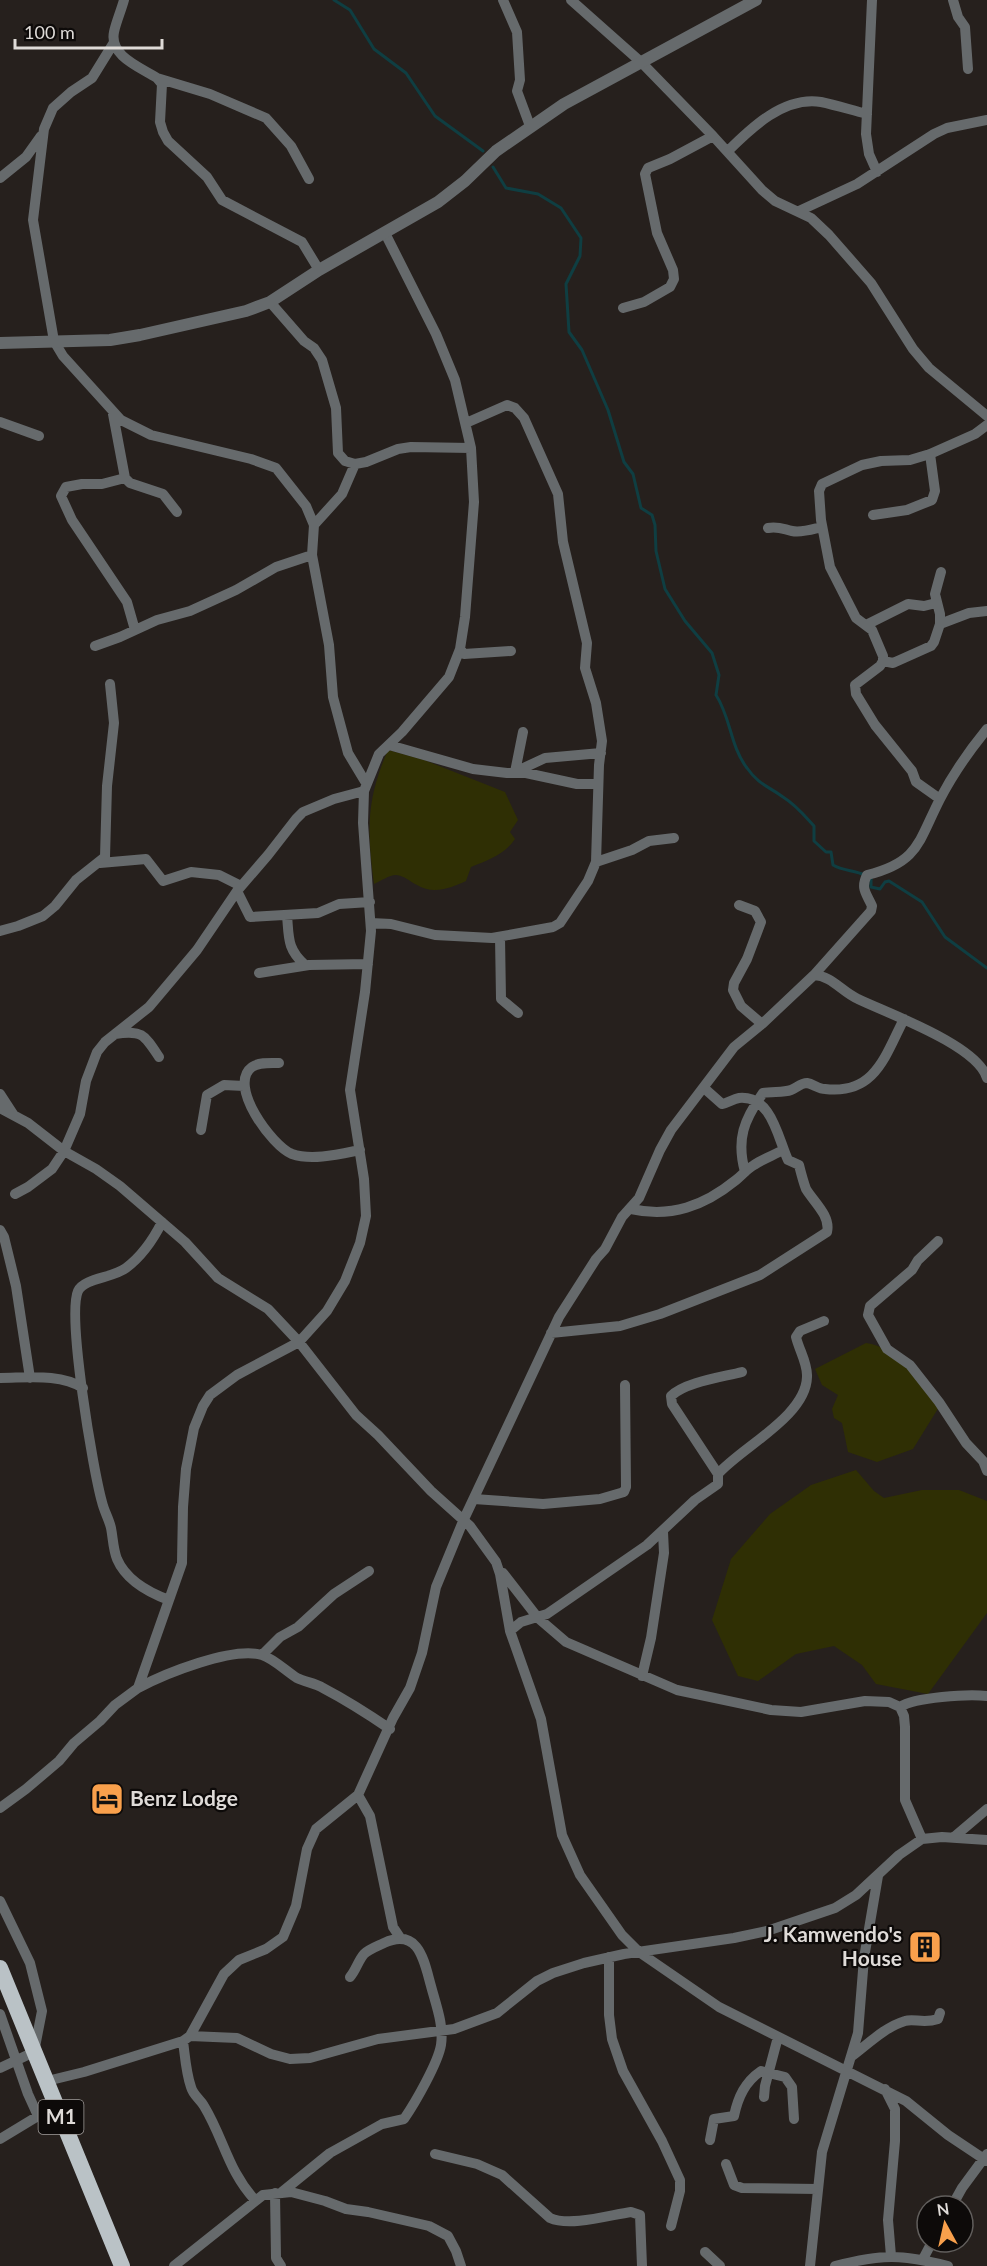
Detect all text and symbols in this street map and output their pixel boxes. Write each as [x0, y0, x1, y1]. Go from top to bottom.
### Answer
scale bar [15, 12, 162, 50]
text: 100 m [24, 21, 75, 43]
hotel icon: Benz Lodge [89, 1781, 125, 1817]
place label: Benz Lodge [130, 1785, 238, 1810]
place label: J. Kamwendo's House [764, 1921, 902, 1970]
building icon: J. Kamwendo's House [907, 1929, 943, 1965]
road number: M1 [38, 2100, 84, 2134]
north arrow [915, 2194, 975, 2254]
text: N [935, 2198, 950, 2219]

